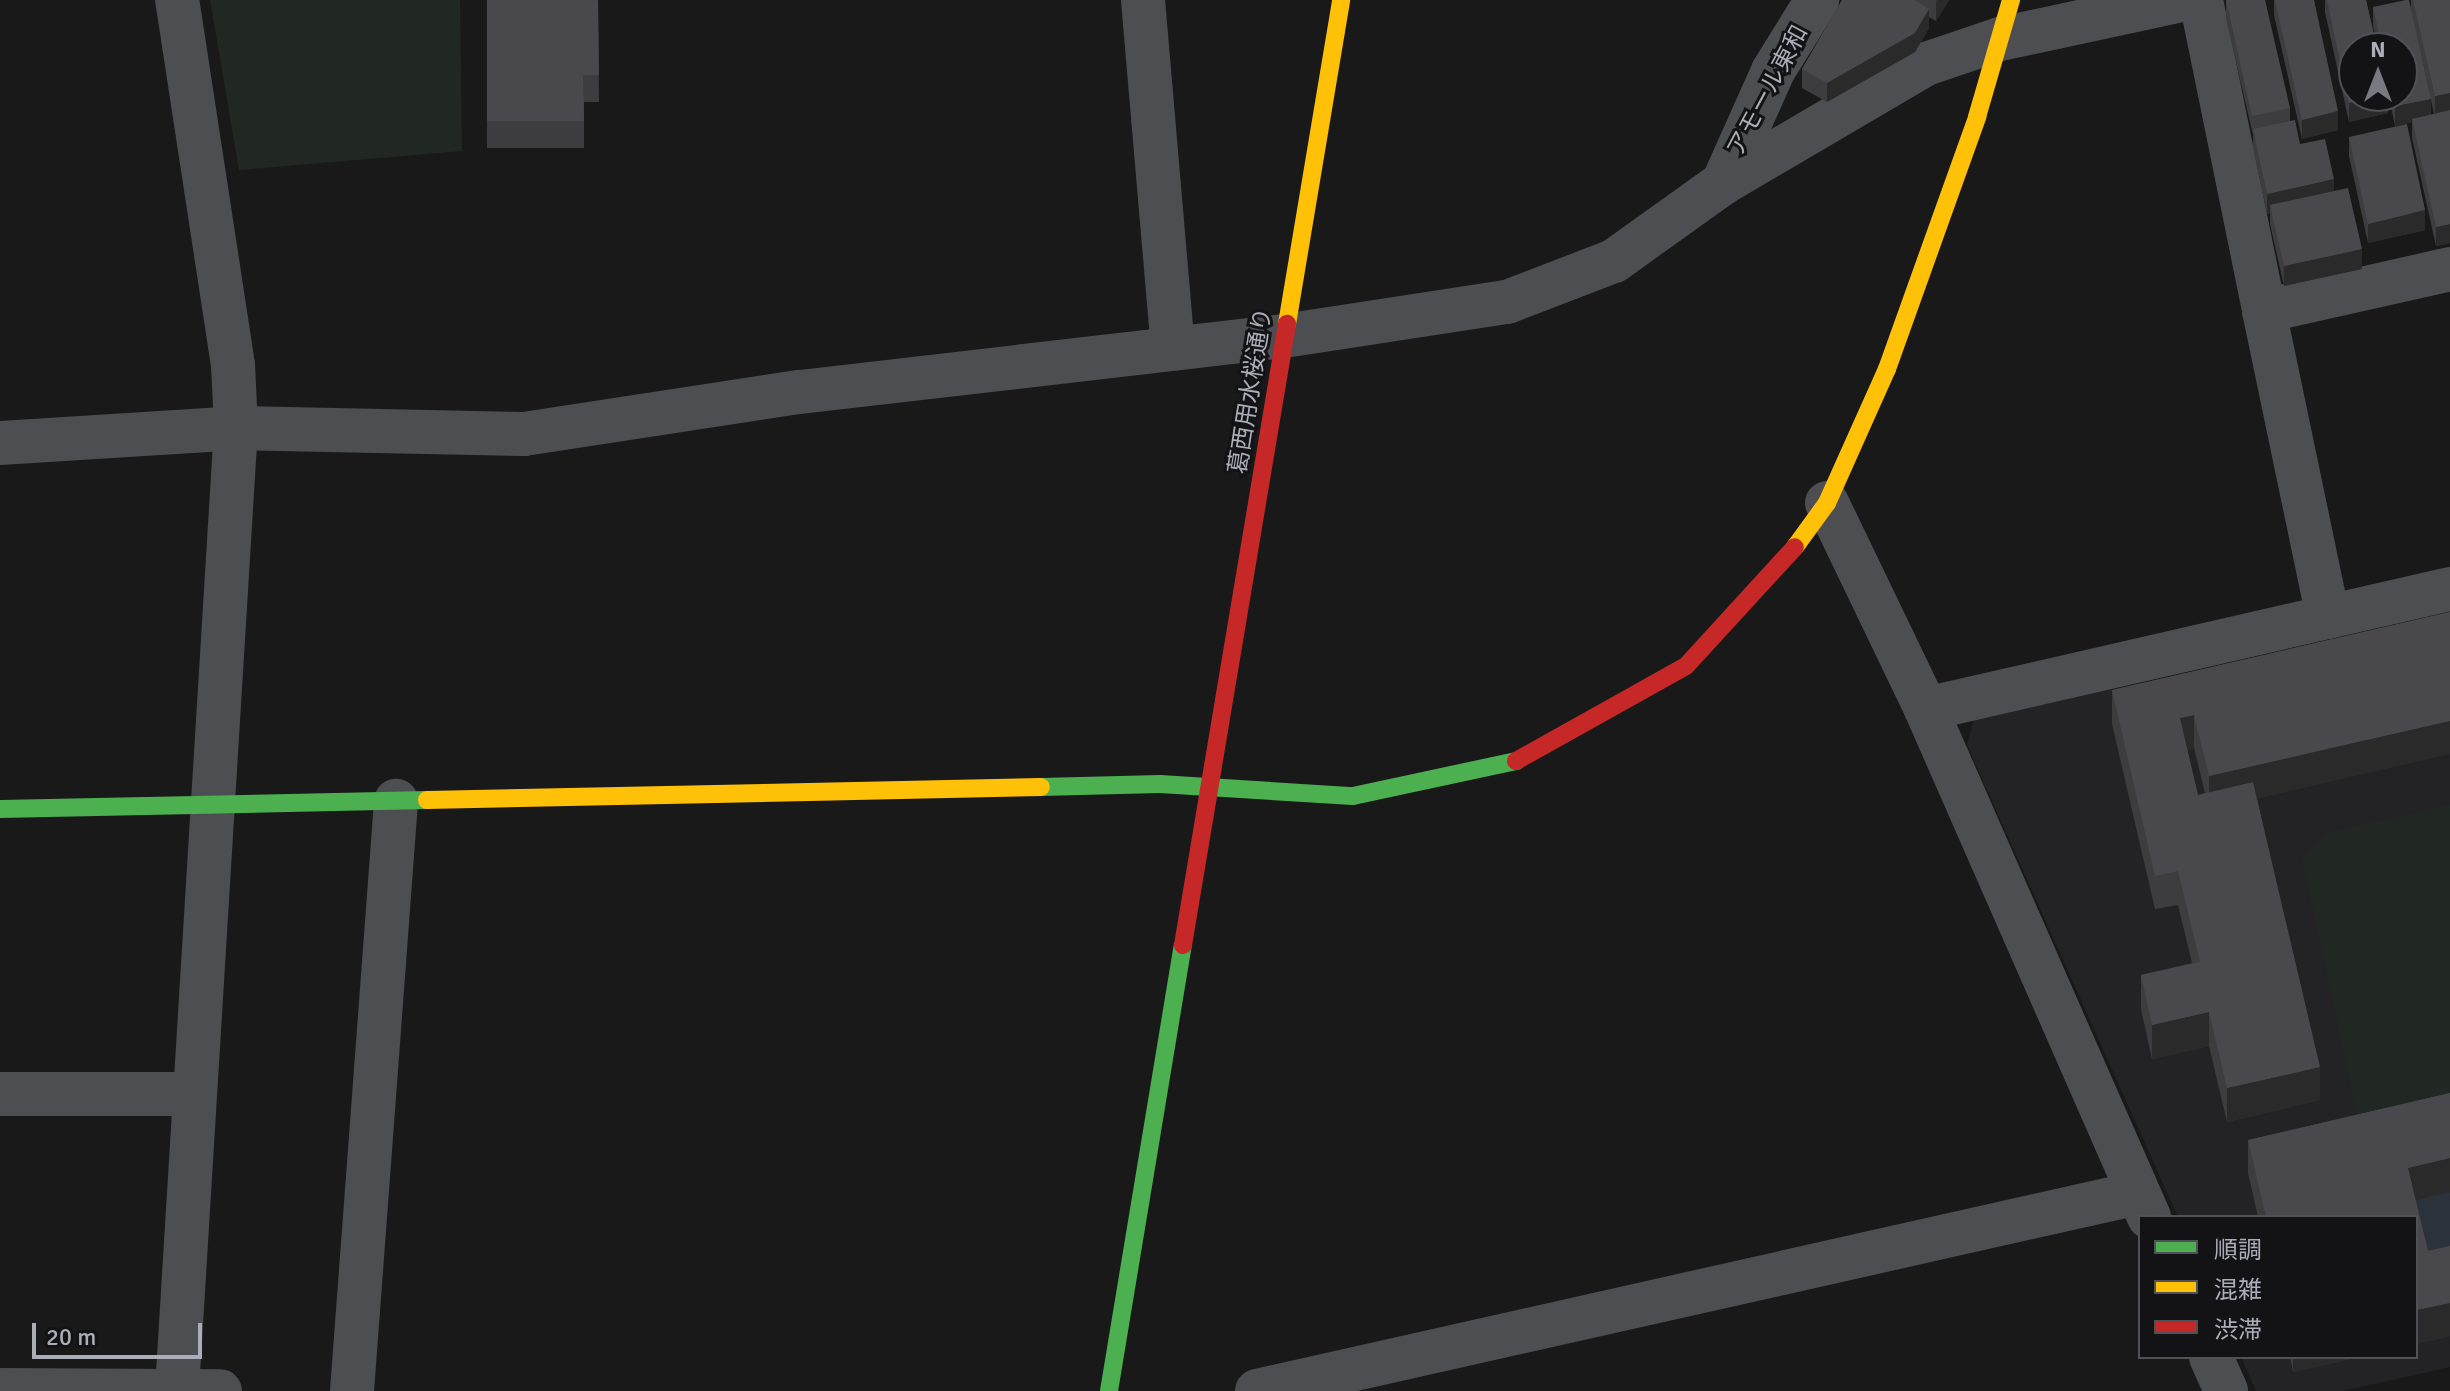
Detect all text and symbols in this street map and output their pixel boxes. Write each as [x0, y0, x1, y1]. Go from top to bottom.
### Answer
street label: アモール東和 [1721, 21, 1815, 161]
north arrow [2338, 32, 2418, 112]
text: N [2370, 36, 2386, 63]
street label: 葛西用水桜通り [1224, 306, 1278, 476]
legend [2138, 1215, 2418, 1359]
text: 順調 [2214, 1235, 2262, 1265]
text: 混雑 [2214, 1275, 2262, 1305]
scale bar [36, 1307, 206, 1357]
text: 渋滞 [2214, 1315, 2262, 1345]
text: 20 m [46, 1322, 96, 1352]

